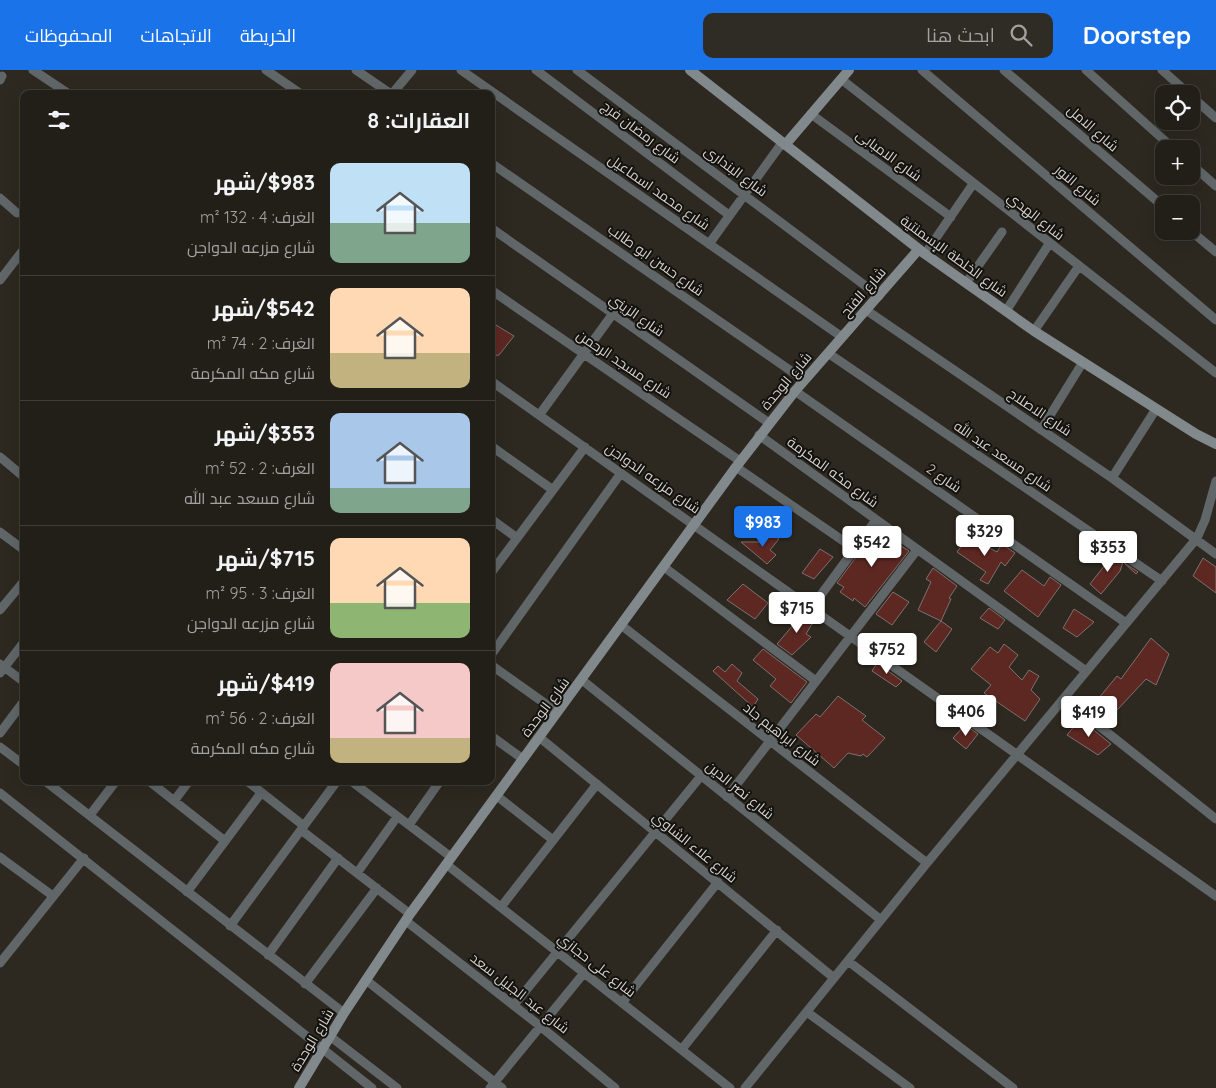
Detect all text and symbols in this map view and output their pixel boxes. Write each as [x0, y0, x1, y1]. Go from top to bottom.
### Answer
search box [703, 13, 1053, 58]
text: Doorstep [1083, 20, 1191, 50]
icon: search [1007, 21, 1035, 49]
text: ابحث هنا [926, 23, 995, 47]
text: المحفوظات [25, 24, 113, 47]
text: الاتجاهات [141, 24, 212, 47]
text: الخريطة [240, 24, 296, 47]
map controls [1155, 85, 1200, 240]
button: locate [1155, 85, 1200, 130]
street label: شارع رمضان فرج [598, 97, 684, 167]
street label: شارع الامل [1064, 101, 1122, 155]
icon: filters [45, 106, 73, 134]
text: العقارات: 8 [368, 107, 470, 133]
street label: شارع الامبابى [853, 125, 925, 185]
button: + [1155, 140, 1200, 185]
street label: شارع البندارى [701, 141, 771, 201]
street label: شارع محمد اسماعيل [605, 150, 713, 234]
street label: شارع النور [1051, 160, 1105, 209]
text: $983/شهر [215, 169, 315, 195]
icon: home [370, 183, 430, 243]
street label: شارع الهدي [1002, 188, 1068, 246]
button: − [1155, 195, 1200, 240]
text: الغرف: 4 · 132 m² [200, 207, 315, 227]
street label: شارع الخلطة الإسمنتية [897, 211, 1011, 301]
street label: شارع حسن ابو طالب [604, 220, 708, 300]
text: شارع مزرعه الدواجن [187, 237, 315, 257]
street label: شارع الفتح [836, 263, 890, 321]
street label: شارع الزيني [604, 290, 668, 343]
text: $542/شهر [213, 295, 315, 321]
icon: home [370, 308, 430, 368]
street label: شارع مسجد الرحمن [573, 326, 675, 402]
text: الغرف: 2 · 74 m² [207, 333, 315, 353]
street label: شارع الوحدة [757, 348, 815, 414]
text: شارع مكه المكرمة [191, 363, 315, 383]
street label: شارع الاصلاح [1005, 384, 1075, 440]
street label: شارع مسعد عبد الله [951, 417, 1055, 495]
text: $353/شهر [215, 420, 315, 446]
icon: home [370, 433, 430, 493]
street label: شارع مكه المكرمة [784, 433, 882, 511]
street label: شارع مزرعه الدواجن [602, 438, 704, 518]
text: الغرف: 2 · 52 m² [205, 458, 315, 478]
street label: شارع 2 [923, 460, 965, 496]
text: شارع مسعد عبد الله [184, 488, 315, 508]
pin: $983 [733, 506, 793, 548]
text: $983 [745, 512, 781, 532]
pin: $329 [955, 514, 1015, 557]
text: $329 [967, 521, 1003, 541]
pin: $542 [842, 526, 902, 568]
pin: $353 [1078, 530, 1138, 573]
text: $542 [853, 532, 891, 552]
text: $353 [1090, 537, 1126, 557]
text: $715/شهر [217, 545, 315, 571]
icon: home [370, 558, 430, 618]
text: الغرف: 3 · 95 m² [205, 583, 315, 603]
pin: $715 [767, 592, 827, 634]
text: $715 [780, 598, 814, 618]
text: شارع مزرعه الدواجن [187, 613, 315, 633]
pin: $752 [857, 632, 917, 675]
text: $752 [869, 639, 905, 659]
text: $419/شهر [218, 670, 315, 696]
street label: شارع الوحدة [517, 674, 573, 740]
icon: home [370, 683, 430, 743]
pin: $406 [936, 694, 996, 737]
pin: $419 [1059, 696, 1119, 738]
street label: شارع ابراهيم جاد [739, 698, 824, 771]
text: $406 [947, 701, 985, 721]
text: $419 [1072, 702, 1106, 722]
text: الغرف: 2 · 56 m² [205, 708, 315, 728]
text: شارع مكه المكرمة [191, 738, 315, 758]
street label: شارع نصر الدين [702, 757, 778, 823]
street label: شارع علاء الشاوي [647, 807, 741, 889]
street label: شارع على حجازي [552, 929, 640, 1004]
street label: شارع عبد الجليل سعد [467, 949, 573, 1037]
street label: شارع الوحدة [286, 1005, 338, 1075]

